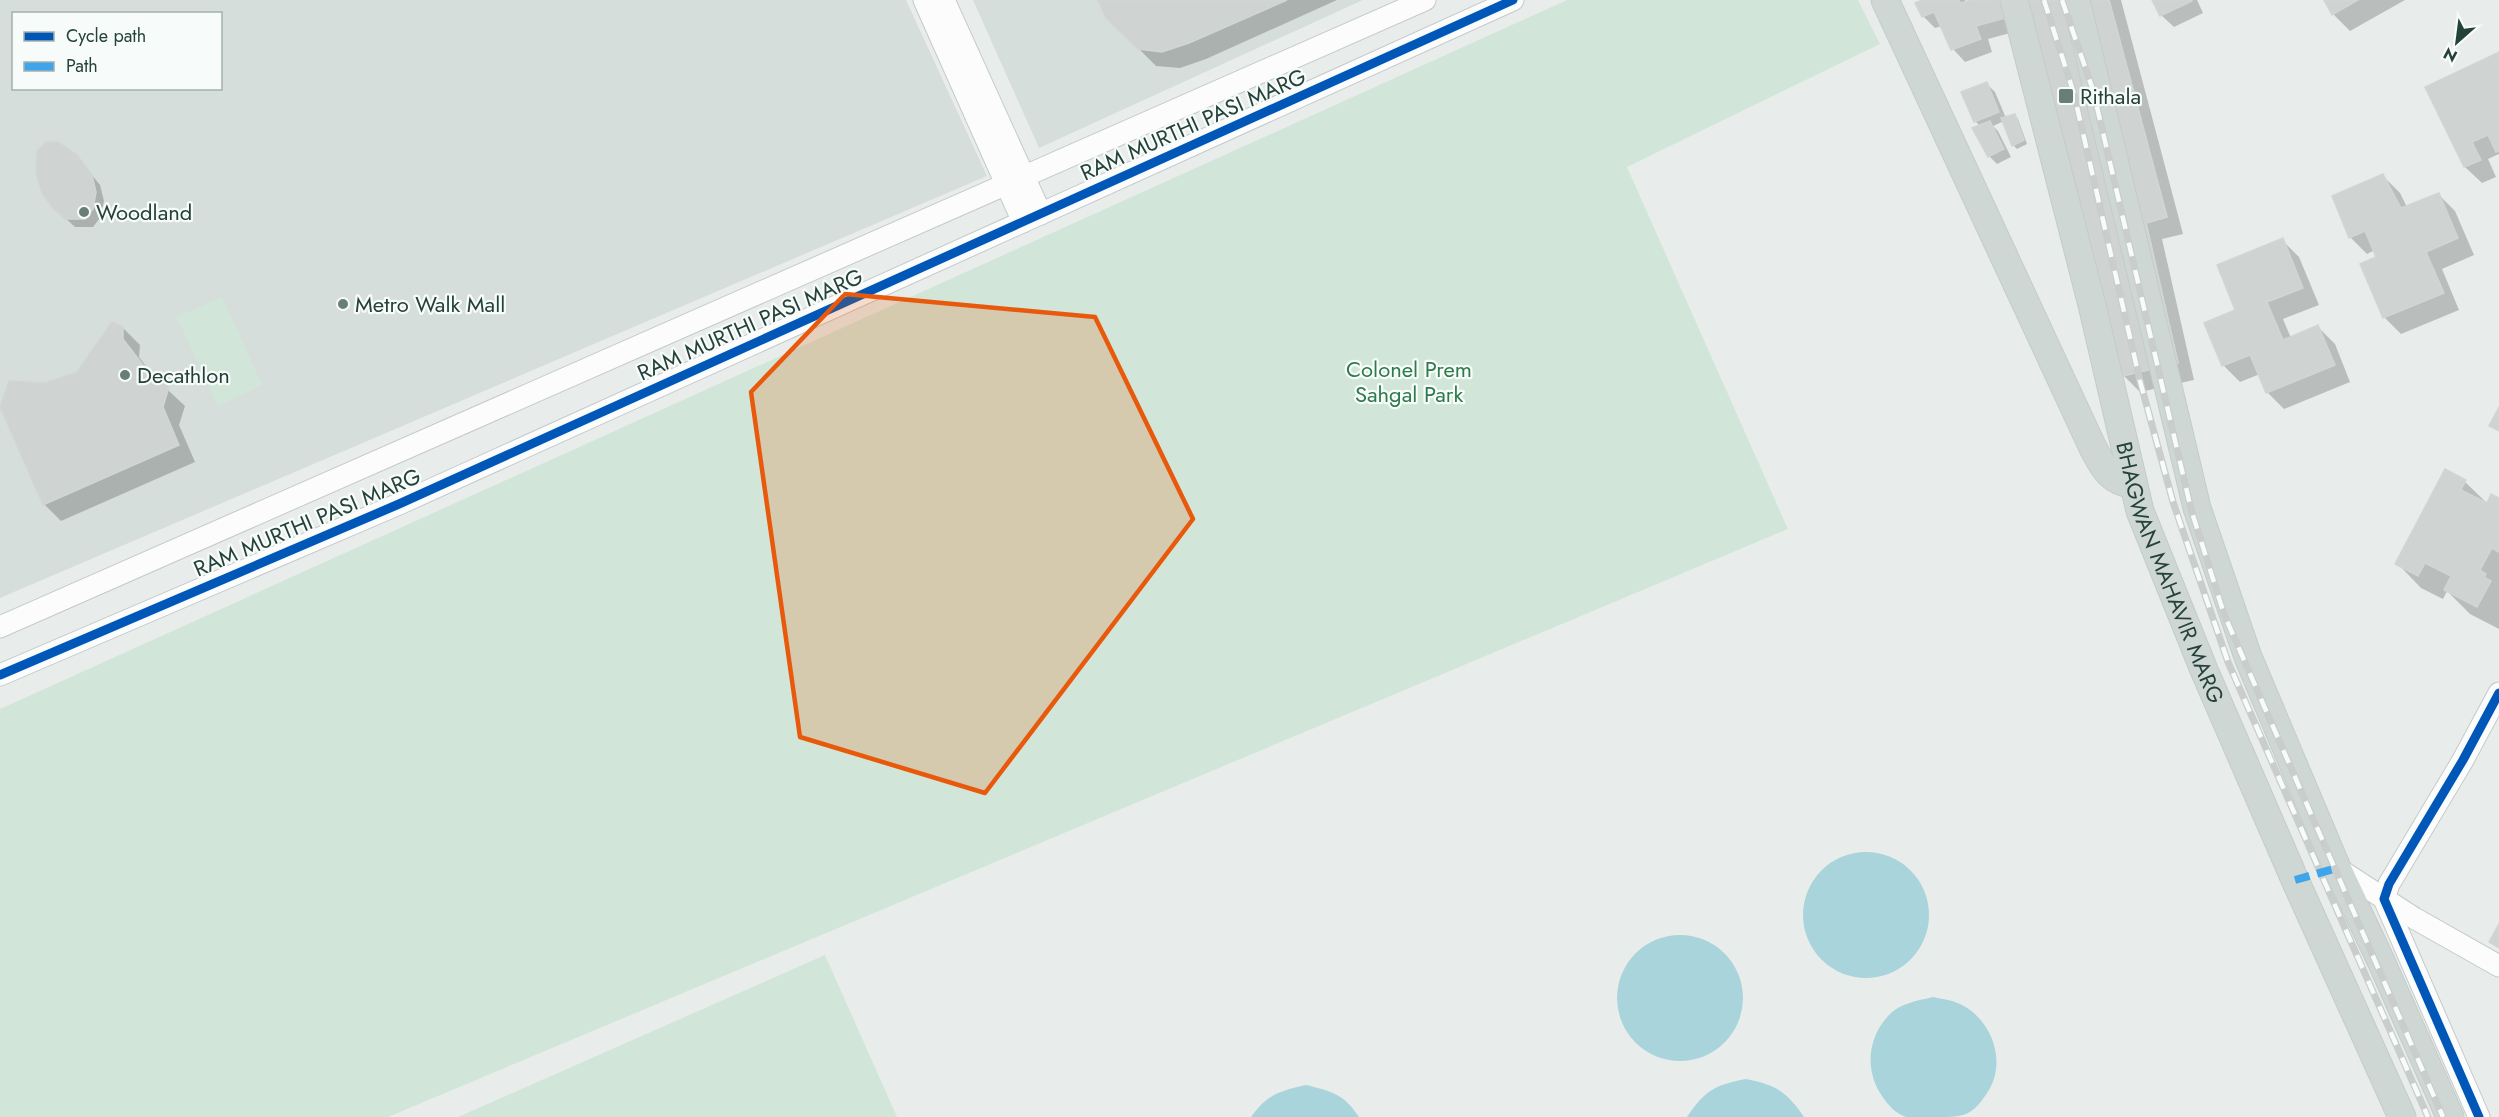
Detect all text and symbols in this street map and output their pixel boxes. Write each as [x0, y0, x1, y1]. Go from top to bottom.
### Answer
legend [12, 12, 222, 90]
north arrow [2427, 12, 2487, 72]
text: Cycle path [66, 23, 146, 49]
text: N [2439, 42, 2461, 68]
text: Path [66, 53, 98, 79]
street label: RAM MURTHI PASI MARG [1075, 60, 1311, 188]
place label: Rithala [2080, 80, 2141, 112]
marker: Rithala [2057, 87, 2075, 105]
place label: Woodland [96, 196, 192, 228]
marker: Woodland [77, 205, 91, 219]
street label: RAM MURTHI PASI MARG [632, 260, 868, 388]
place label: Metro Walk Mall [355, 288, 505, 320]
marker: Metro Walk Mall [336, 297, 350, 311]
park label: Colonel Prem Sahgal Park [1346, 353, 1472, 410]
place label: Decathlon [137, 359, 230, 391]
marker: Decathlon [118, 368, 132, 382]
street label: BHAGWAN MAHAVIR MARG [2108, 438, 2233, 708]
street label: RAM MURTHI PASI MARG [188, 460, 426, 584]

